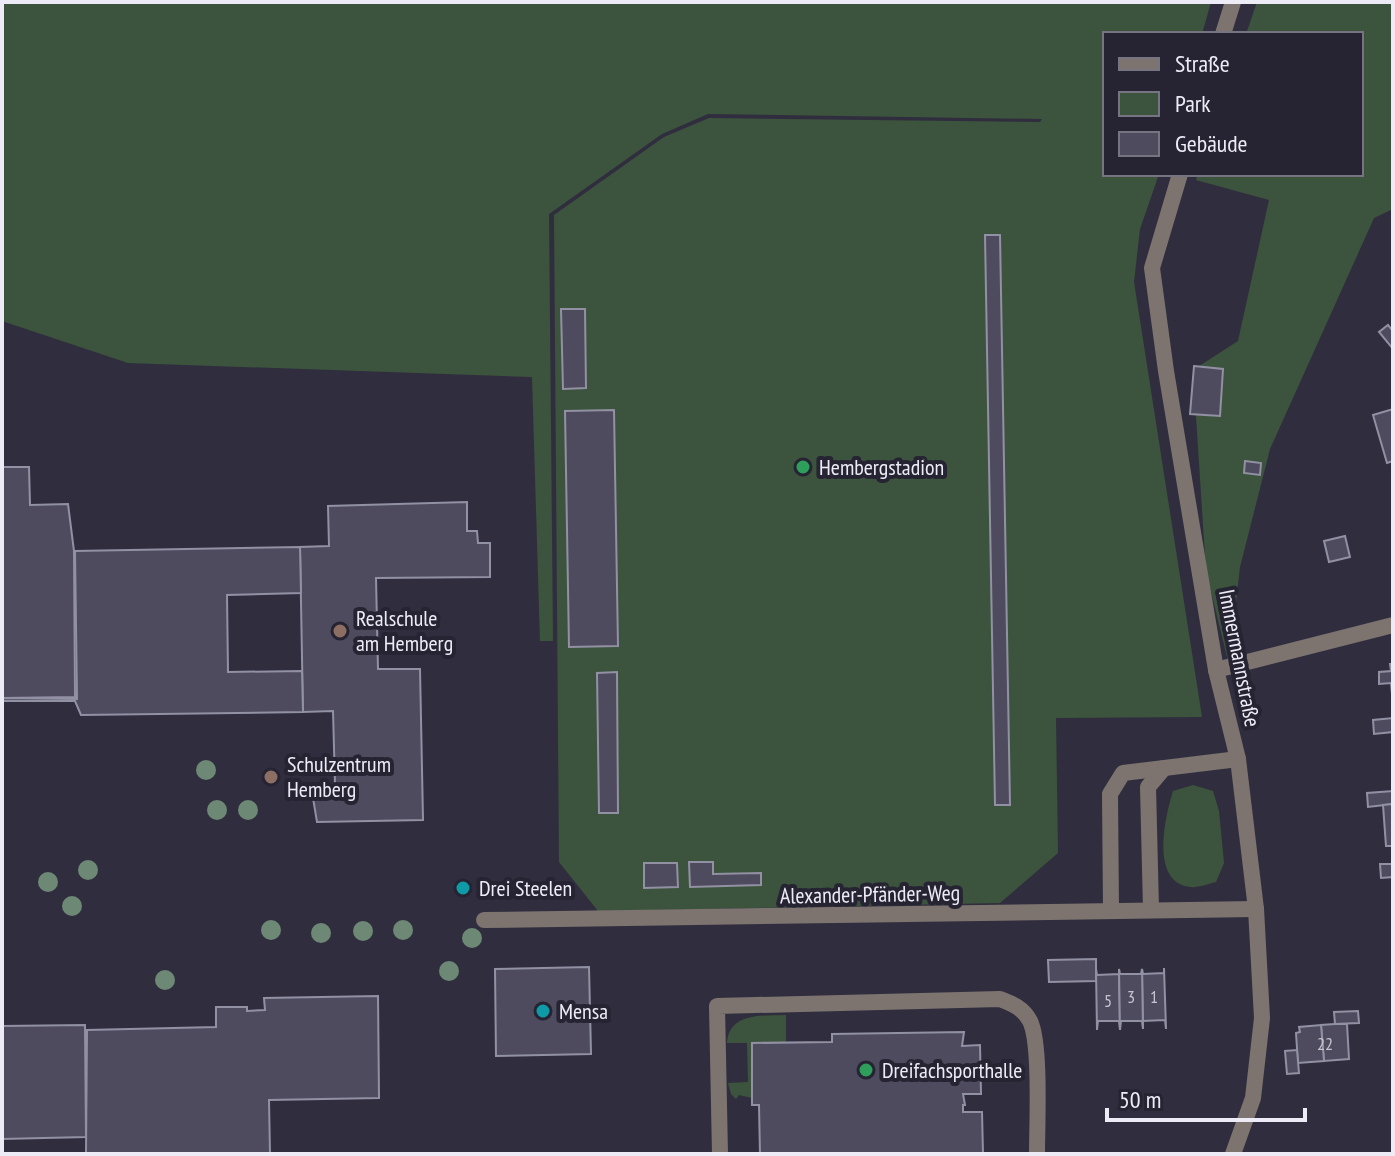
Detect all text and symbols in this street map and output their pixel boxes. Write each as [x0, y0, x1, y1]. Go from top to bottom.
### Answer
legend [1103, 32, 1363, 176]
text: Straße [1175, 48, 1230, 79]
text: Park [1175, 88, 1211, 119]
text: Gebäude [1175, 128, 1247, 159]
place label: Hembergstadion [819, 453, 944, 481]
marker: Hembergstadion [794, 458, 812, 476]
street label: Immermannstraße [1213, 587, 1267, 729]
place label: Realschule am Hemberg [356, 604, 453, 657]
marker: Realschule am Hemberg [331, 622, 349, 640]
place label: Schulzentrum Hemberg [287, 750, 391, 803]
marker: Schulzentrum Hemberg [262, 768, 280, 786]
place label: Drei Steelen [479, 874, 572, 902]
street label: Alexander-Pfänder-Weg [780, 878, 960, 910]
marker: Drei Steelen [454, 879, 472, 897]
house number: 3 [1127, 985, 1135, 1008]
house number: 1 [1150, 985, 1158, 1008]
house number: 5 [1104, 989, 1112, 1012]
place label: Mensa [559, 997, 608, 1025]
marker: Mensa [534, 1002, 552, 1020]
house number: 22 [1317, 1032, 1333, 1055]
place label: Dreifachsporthalle [882, 1056, 1022, 1084]
marker: Dreifachsporthalle [857, 1061, 875, 1079]
scale bar [1107, 1072, 1305, 1122]
text: 50 m [1119, 1084, 1161, 1115]

